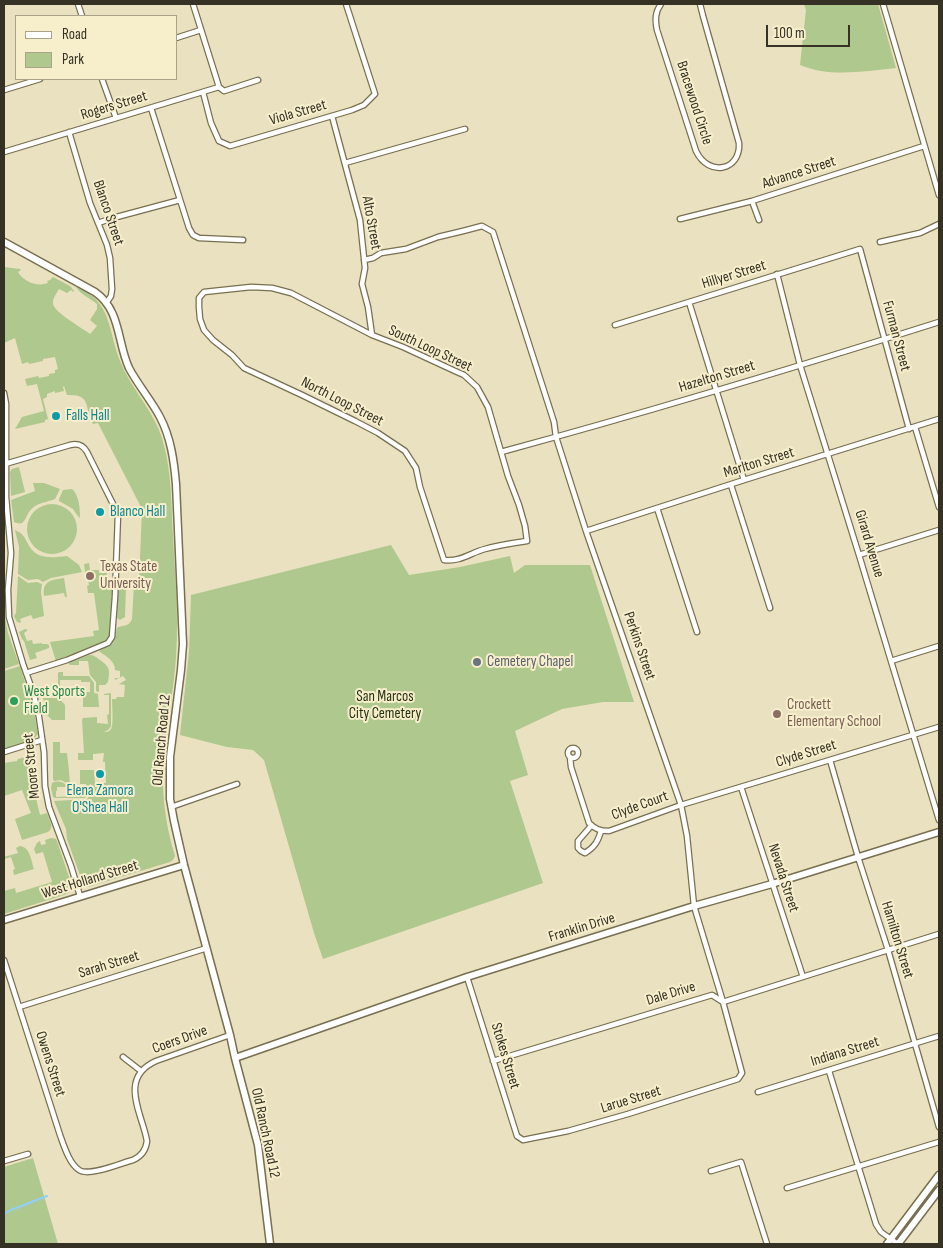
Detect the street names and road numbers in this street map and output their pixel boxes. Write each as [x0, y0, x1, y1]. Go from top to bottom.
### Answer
street label: Bracewood Circle [672, 59, 716, 147]
street label: Rogers Street [79, 87, 149, 125]
street label: Viola Street [267, 96, 329, 130]
street label: Advance Street [760, 153, 838, 193]
street label: Blanco Street [88, 178, 128, 248]
street label: Alto Street [357, 195, 385, 251]
street label: Hillyer Street [700, 257, 768, 293]
street label: Furman Street [878, 299, 914, 373]
street label: South Loop Street [385, 322, 475, 376]
street label: Hazelton Street [677, 357, 757, 397]
street label: North Loop Street [298, 374, 386, 430]
street label: Marlton Street [722, 444, 796, 482]
street label: Girard Avenue [850, 508, 888, 580]
street label: Perkins Street [619, 609, 659, 683]
street label: Old Ranch Road 12 [149, 694, 175, 786]
street label: Moore Street [20, 732, 44, 800]
street label: Clyde Street [774, 736, 838, 772]
street label: Clyde Court [609, 787, 671, 825]
street label: Nevada Street [763, 841, 803, 915]
street label: West Holland Street [40, 857, 140, 903]
street label: Hamilton Street [877, 899, 917, 981]
street label: Franklin Drive [547, 909, 617, 947]
street label: Sarah Street [76, 947, 142, 983]
street label: Dale Drive [644, 978, 698, 1010]
street label: Stokes Street [486, 1021, 524, 1091]
street label: Coers Drive [150, 1022, 210, 1058]
street label: Owens Street [31, 1029, 69, 1099]
street label: Indiana Street [809, 1033, 881, 1071]
street label: Larue Street [599, 1082, 663, 1118]
street label: Old Ranch Road 12 [247, 1086, 283, 1180]

